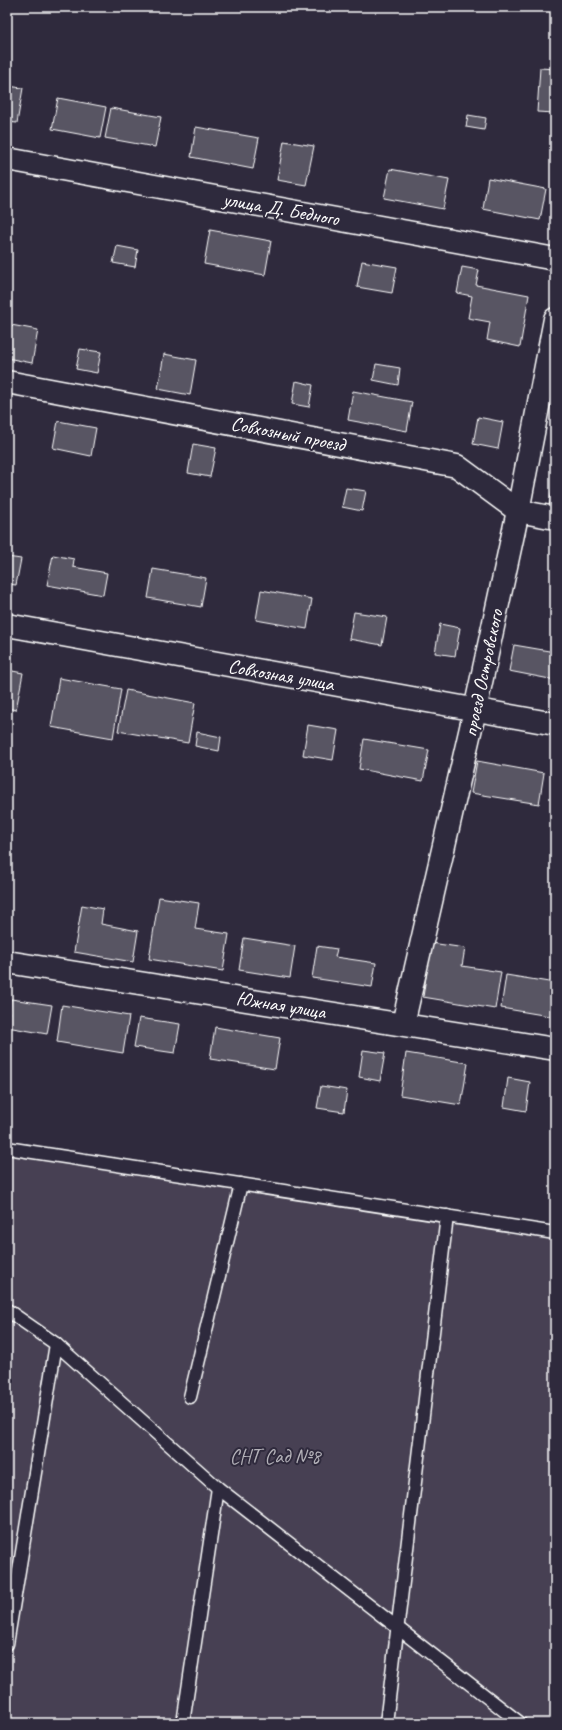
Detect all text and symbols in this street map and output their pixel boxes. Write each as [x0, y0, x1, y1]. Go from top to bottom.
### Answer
street label: улица Д. Бедного [220, 186, 342, 232]
street label: Совхозный проезд [229, 411, 349, 458]
street label: проезд Островского [457, 606, 509, 739]
street label: Совхозная улица [226, 653, 337, 697]
street label: Южная улица [235, 986, 329, 1025]
park label: СНТ Сад №8 [230, 1444, 322, 1469]

